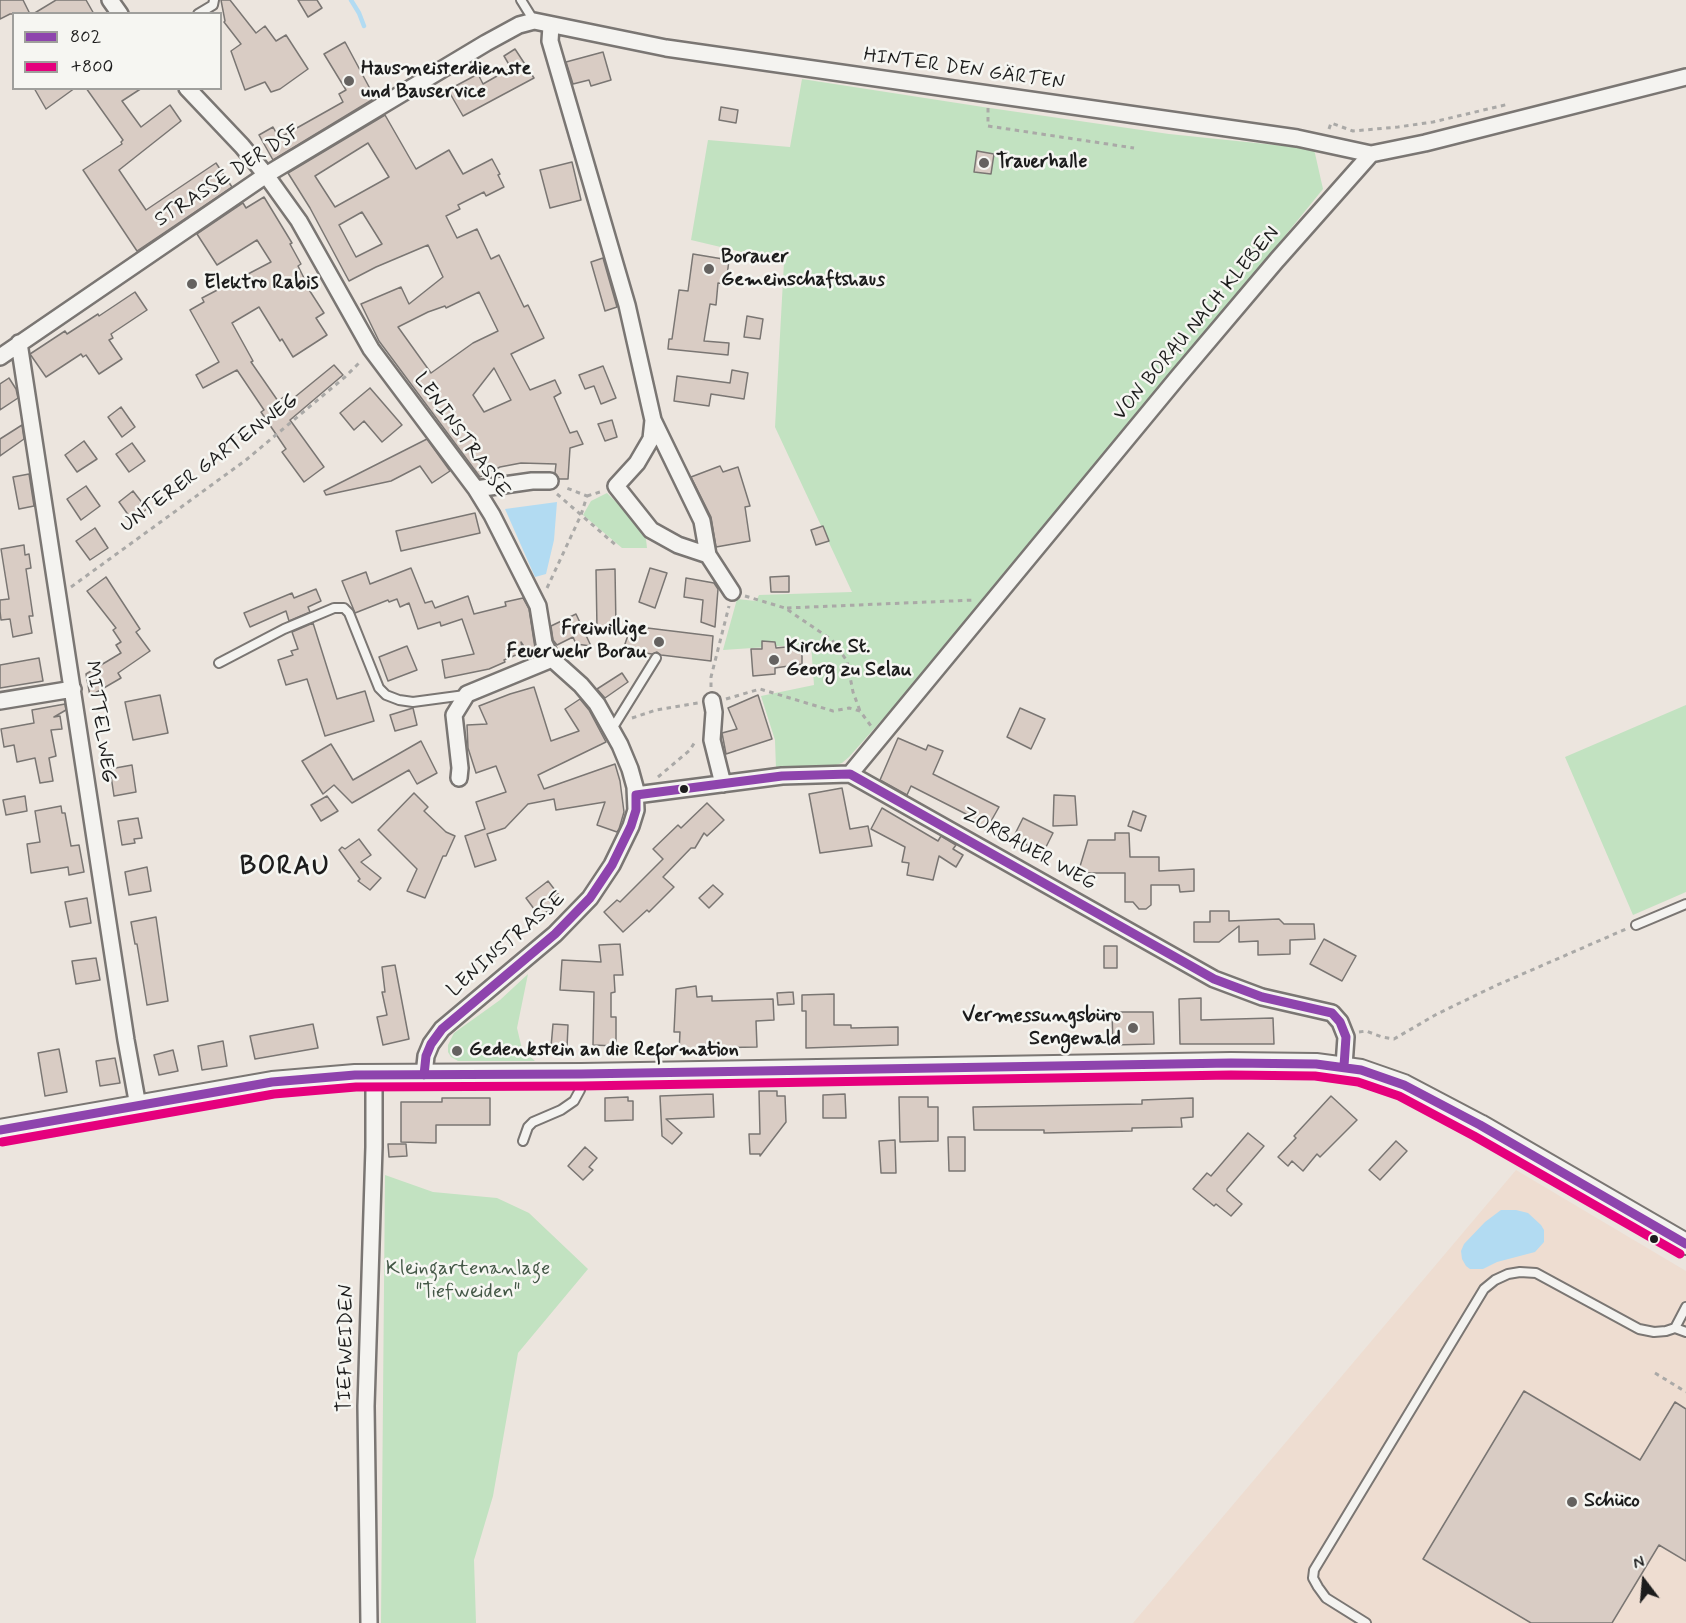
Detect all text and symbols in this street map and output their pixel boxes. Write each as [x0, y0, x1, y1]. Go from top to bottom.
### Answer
legend [12, 12, 222, 90]
text: 802 [70, 25, 101, 49]
street label: HINTER DEN GÄRTEN [862, 44, 1066, 96]
text: +800 [70, 55, 113, 79]
place label: Hausmeisterdienste und Bauservice [361, 58, 531, 105]
marker: Hausmeisterdienste und Bauservice [342, 74, 356, 88]
street label: STRASSE DER DSF [151, 121, 305, 233]
place label: Trauerhalle [996, 151, 1088, 175]
marker: Trauerhalle [977, 156, 991, 170]
street label: VON BORAU NACH KLEBEN [1109, 222, 1285, 426]
place label: Borauer Gemeinschaftshaus [721, 246, 885, 293]
marker: Borauer Gemeinschaftshaus [702, 262, 716, 276]
place label: Elektro Rabis [204, 272, 319, 296]
marker: Elektro Rabis [185, 277, 199, 291]
street label: LENINSTRASSE [408, 369, 514, 503]
street label: UNTERER GARTENWEG [116, 389, 304, 539]
place label: Freiwillige Feuerwehr Borau [507, 618, 647, 665]
marker: Freiwillige Feuerwehr Borau [652, 635, 666, 649]
place label: Kirche St. Georg zu Selau [786, 636, 912, 683]
marker: Kirche St. Georg zu Selau [767, 653, 781, 667]
street label: MITTELWEG [79, 659, 119, 785]
unlabelled marker [678, 783, 690, 795]
street label: ZORBAUER WEG [957, 803, 1099, 897]
district label: BORAU [241, 853, 329, 885]
street label: LENINSTRASSE [443, 887, 571, 1003]
place label: Vermessungsbüro Sengewald [962, 1005, 1121, 1052]
marker: Vermessungsbüro Sengewald [1126, 1021, 1140, 1035]
place label: Gedenkstein an die Reformation [469, 1039, 739, 1063]
marker: Gedenkstein an die Reformation [450, 1044, 464, 1058]
unlabelled marker [1648, 1233, 1660, 1245]
park label: Kleingartenanlage "Tiefweiden" [386, 1258, 550, 1305]
street label: TIEFWEIDEN [334, 1284, 360, 1412]
place label: Schüco [1584, 1490, 1640, 1514]
marker: Schüco [1565, 1495, 1579, 1509]
north arrow [1614, 1551, 1674, 1611]
text: N [1631, 1552, 1647, 1575]

